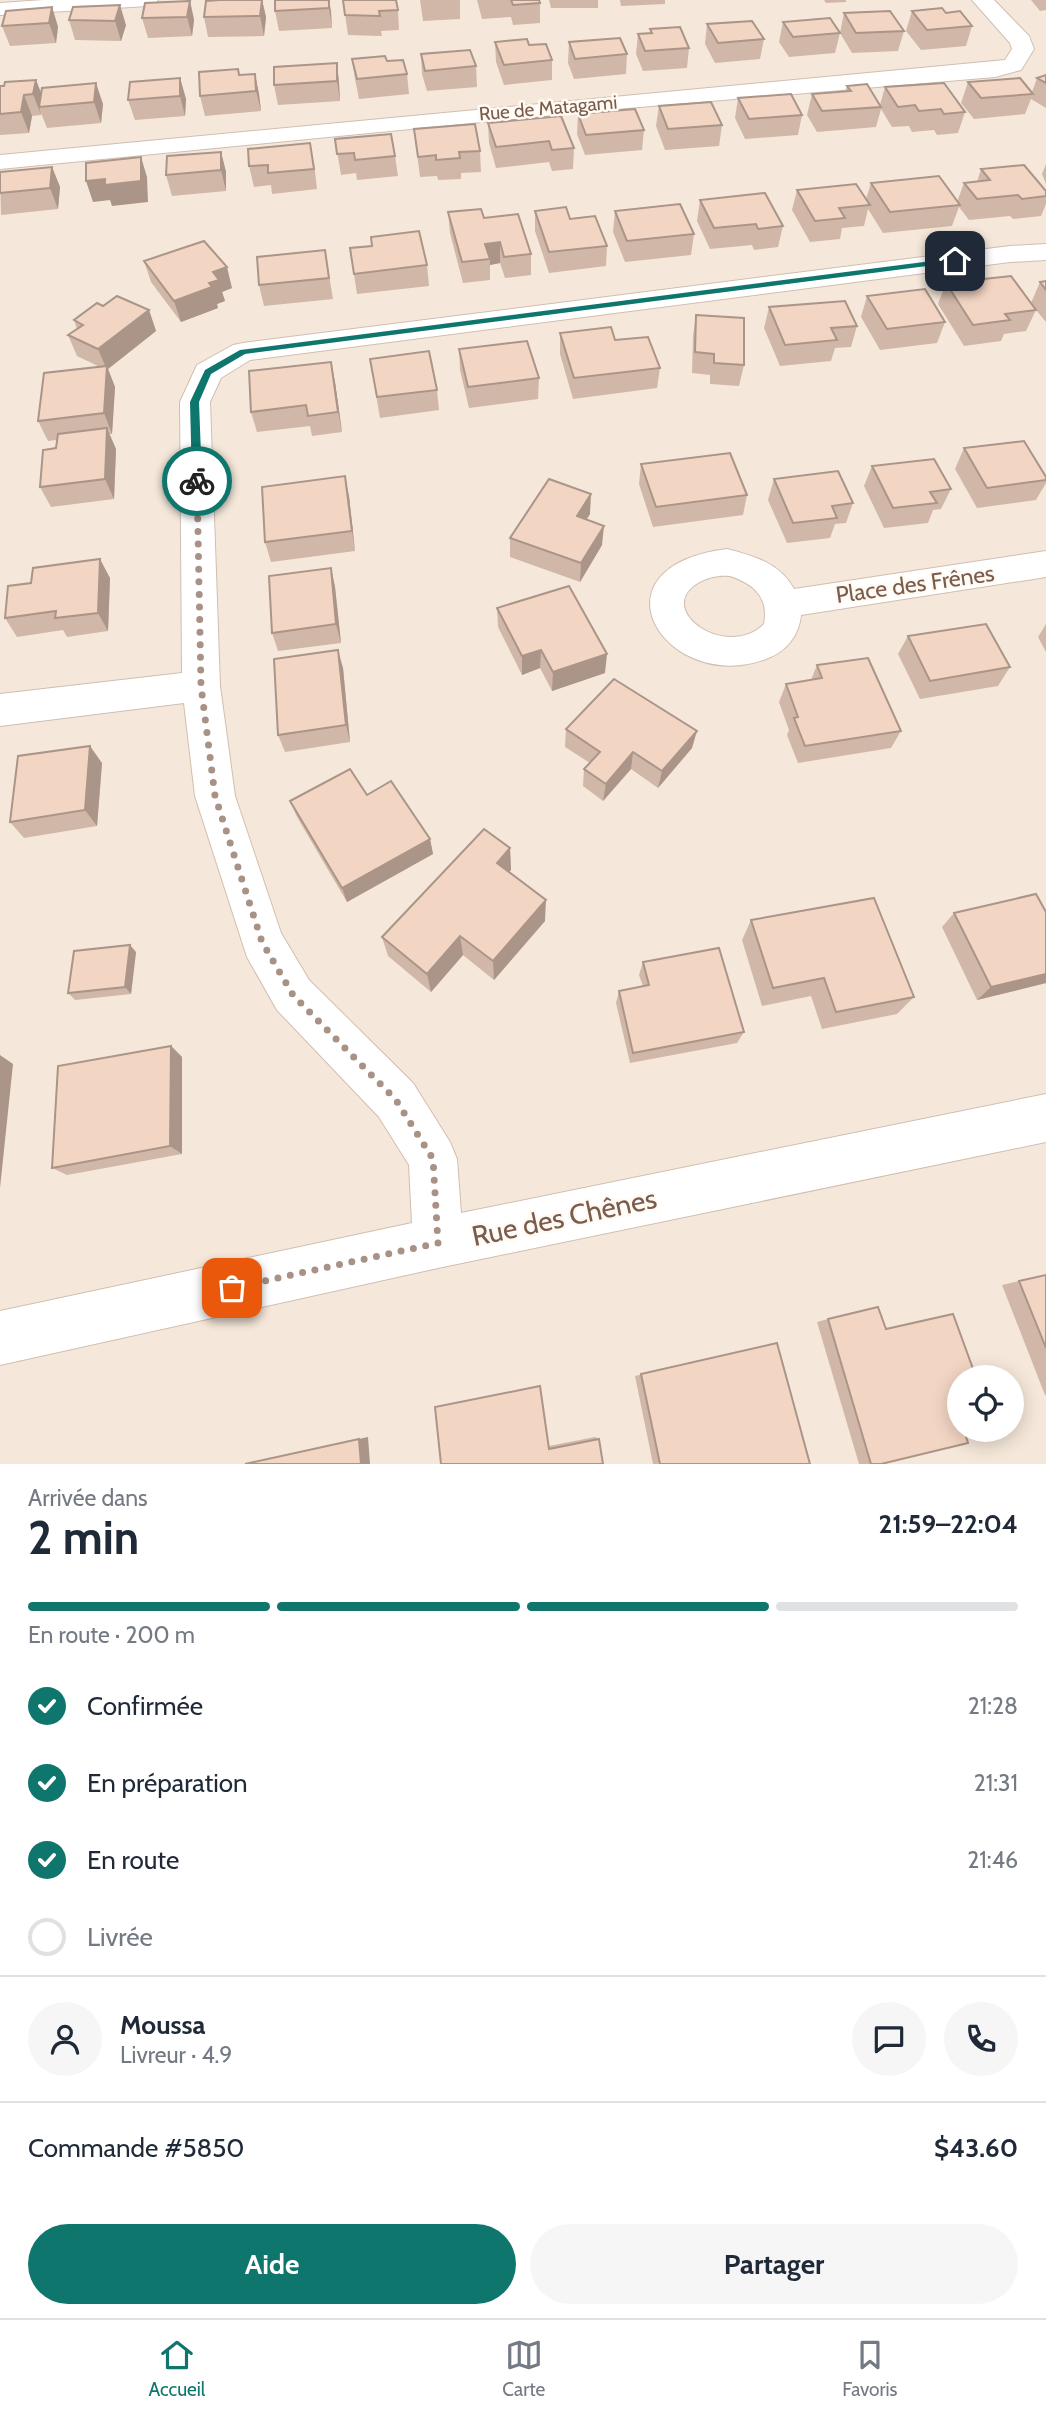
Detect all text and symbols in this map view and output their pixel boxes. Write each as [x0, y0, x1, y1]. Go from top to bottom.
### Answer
street label: Rue de Matagami [478, 90, 618, 126]
pin [925, 231, 985, 291]
icon: home [936, 242, 974, 280]
courier [162, 446, 232, 516]
icon: bike [178, 462, 216, 500]
street label: Place des Frênes [834, 559, 996, 609]
street label: Rue des Chênes [469, 1181, 659, 1253]
pin [202, 1258, 262, 1318]
icon: bag [213, 1269, 251, 1307]
map controls [947, 1365, 1024, 1442]
button: locate [947, 1365, 1024, 1442]
text: Arrivée dans [28, 1484, 148, 1512]
text: 21:59–22:04 [878, 1508, 1018, 1540]
text: 2 min [28, 1510, 139, 1566]
text: En route · 200 m [28, 1621, 195, 1649]
icon: check [28, 1687, 66, 1725]
text: Confirmée [87, 1690, 203, 1722]
text: 21:28 [968, 1692, 1018, 1720]
icon: check [28, 1764, 66, 1802]
text: En préparation [87, 1767, 248, 1799]
text: 21:31 [974, 1769, 1018, 1797]
icon: check [28, 1841, 66, 1879]
text: En route [87, 1844, 179, 1876]
text: 21:46 [967, 1846, 1018, 1874]
text: Livrée [87, 1921, 153, 1953]
button: person [28, 2002, 102, 2076]
button: chat [852, 2002, 926, 2076]
button: phone [944, 2002, 1018, 2076]
text: Moussa [120, 2009, 205, 2041]
text: Livreur · 4.9 [120, 2041, 232, 2069]
text: Commande #5850 [28, 2132, 245, 2164]
text: $43.60 [934, 2132, 1018, 2164]
button: Aide [28, 2224, 516, 2304]
button: Partager [530, 2224, 1018, 2304]
tab: Accueil [149, 2336, 205, 2401]
tab: Carte [502, 2336, 545, 2401]
tab: Favoris [842, 2336, 897, 2401]

